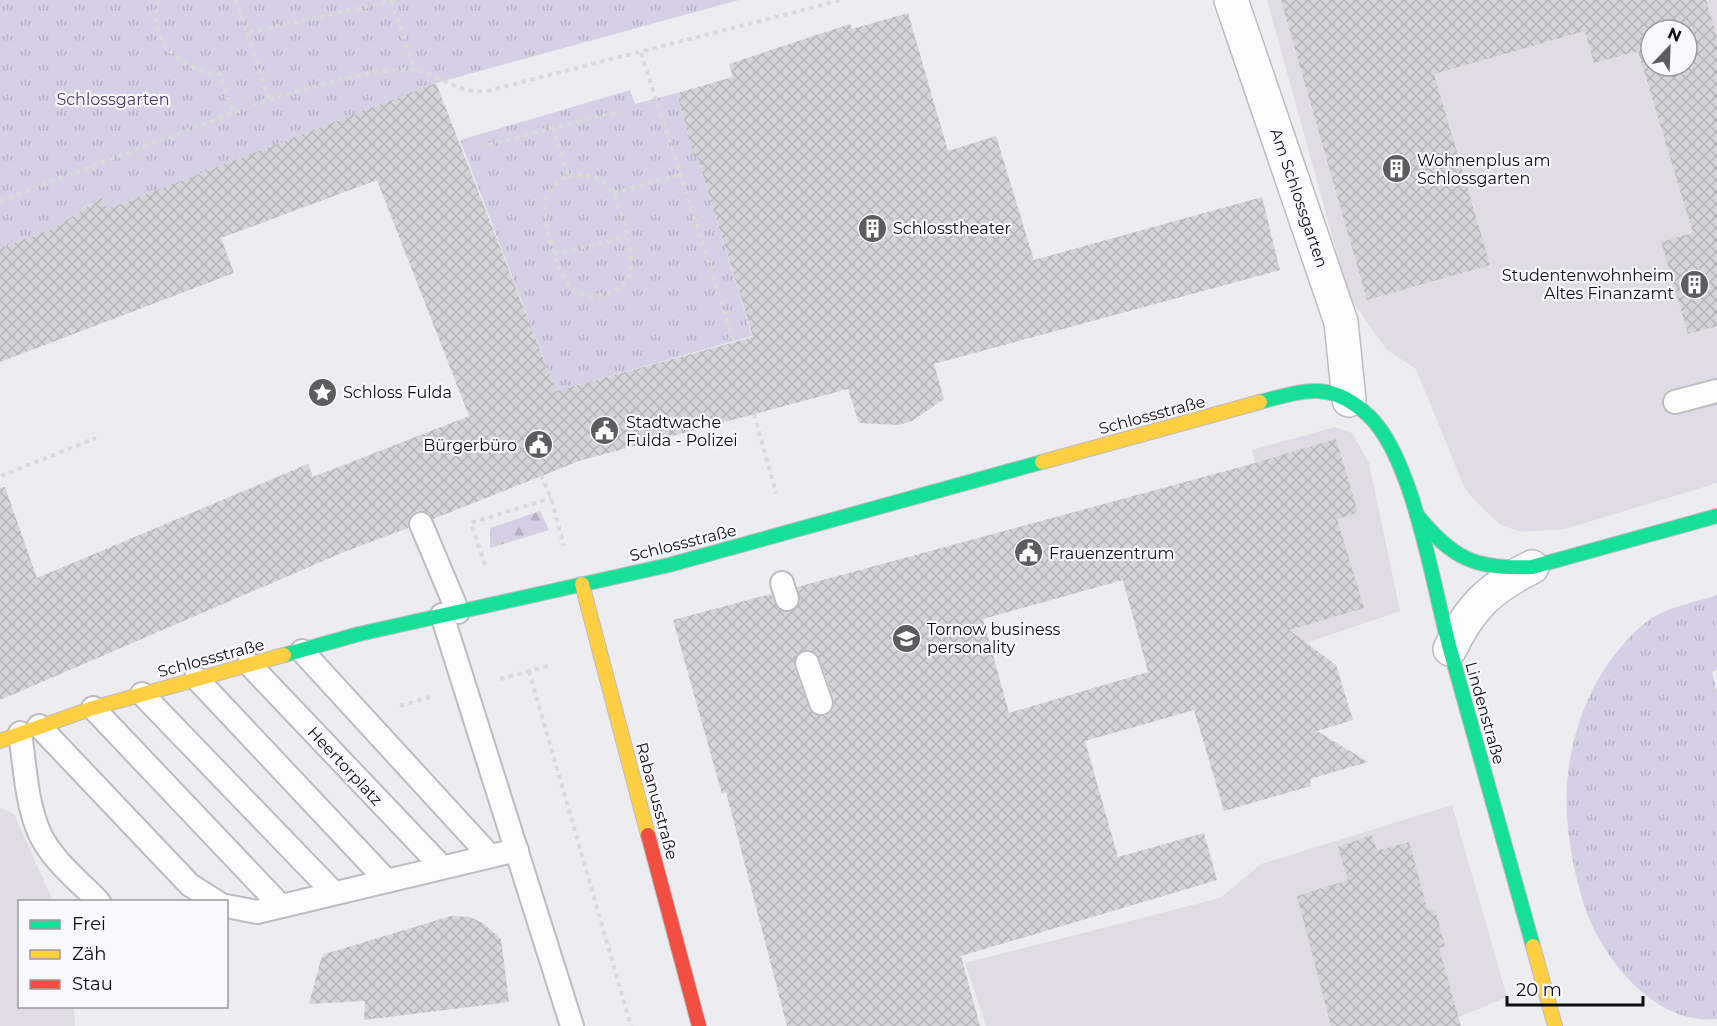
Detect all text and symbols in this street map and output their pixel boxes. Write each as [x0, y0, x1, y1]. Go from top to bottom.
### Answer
north arrow [1639, 18, 1699, 78]
text: N [1665, 23, 1684, 46]
park label: Schlossgarten [56, 90, 170, 109]
street label: Am Schlossgarten [1266, 126, 1332, 270]
place label: Wohnenplus am Schlossgarten [1417, 151, 1550, 188]
building icon: Wohnenplus am Schlossgarten [1380, 153, 1412, 185]
building icon: Schlosstheater [856, 212, 888, 244]
place label: Schlosstheater [893, 219, 1011, 238]
place label: Studentenwohnheim Altes Finanzamt [1502, 266, 1674, 303]
building icon: Studentenwohnheim Altes Finanzamt [1679, 268, 1711, 300]
place icon: Schloss Fulda [306, 376, 338, 408]
place label: Schloss Fulda [343, 383, 452, 402]
street label: Schlossstraße [1097, 392, 1207, 438]
place label: Stadtwache Fulda - Polizei [626, 413, 738, 450]
public building icon: Stadtwache Fulda - Polizei [589, 415, 621, 447]
public building icon: Bürgerbüro [522, 429, 554, 461]
place label: Bürgerbüro [423, 436, 517, 455]
street label: Schlossstraße [628, 521, 738, 565]
public building icon: Frauenzentrum [1012, 537, 1044, 569]
place label: Frauenzentrum [1049, 544, 1175, 563]
place label: Tornow business personality [927, 620, 1060, 657]
school or university icon: Tornow business personality [890, 622, 922, 654]
street label: Schlossstraße [156, 635, 266, 681]
street label: Lindenstraße [1461, 660, 1509, 766]
street label: Heertorplatz [304, 723, 386, 809]
street label: Rabanusstraße [632, 740, 682, 862]
legend [18, 900, 228, 1008]
text: Frei [72, 913, 106, 935]
text: Zäh [72, 943, 107, 965]
scale bar [1507, 969, 1644, 1007]
text: Stau [72, 973, 113, 995]
text: 20 m [1516, 979, 1562, 1001]

